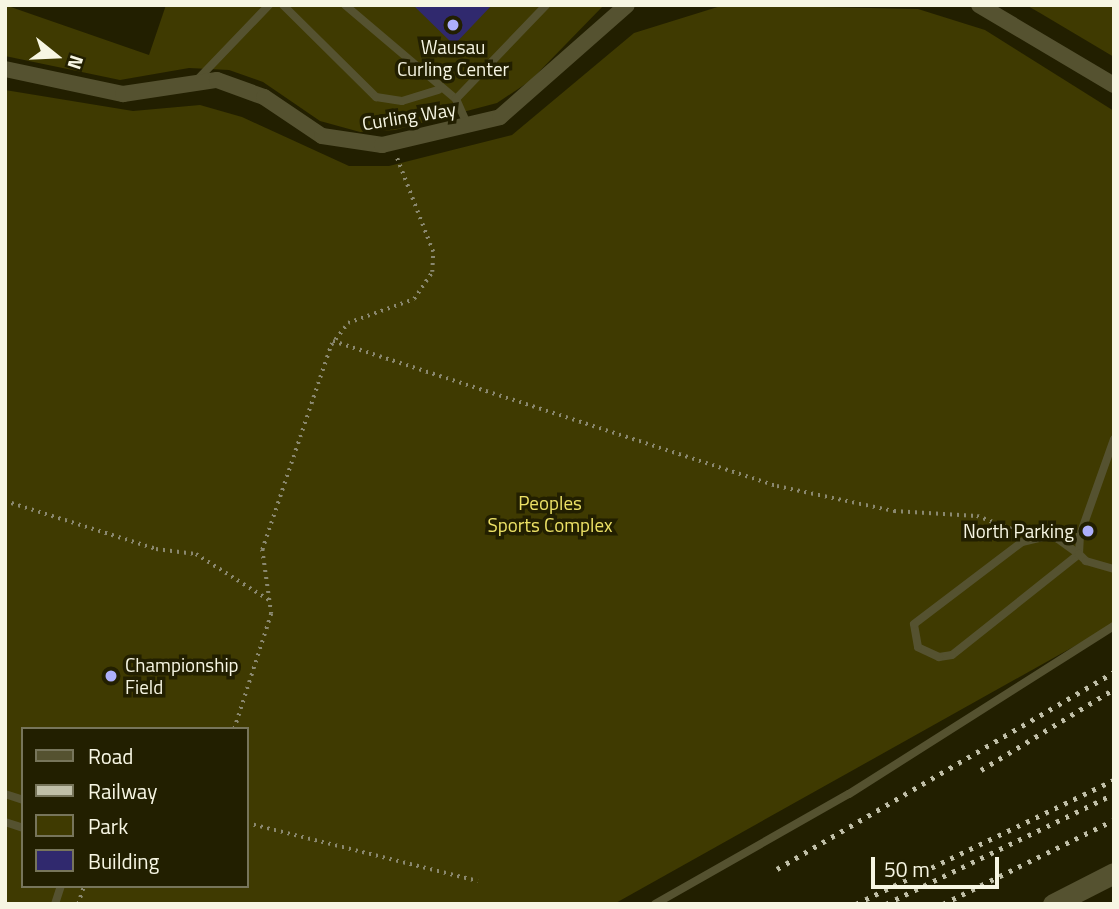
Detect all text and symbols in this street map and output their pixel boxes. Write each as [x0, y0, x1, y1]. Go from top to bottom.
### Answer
marker: Wausau Curling Center [445, 17, 461, 33]
north arrow [21, 21, 91, 91]
place label: Wausau Curling Center [397, 36, 509, 80]
text: N [61, 52, 92, 73]
street label: Curling Way [360, 97, 458, 135]
park label: Peoples Sports Complex [487, 492, 613, 536]
place label: North Parking [963, 520, 1074, 542]
marker: North Parking [1080, 523, 1096, 539]
place label: Championship Field [125, 654, 239, 698]
marker: Championship Field [103, 668, 119, 684]
legend [21, 727, 248, 888]
text: Road [88, 740, 133, 772]
text: Railway [88, 775, 157, 807]
text: Park [88, 810, 128, 842]
scale bar [874, 842, 1002, 886]
text: Building [88, 845, 159, 877]
text: 50 m [884, 853, 930, 885]

